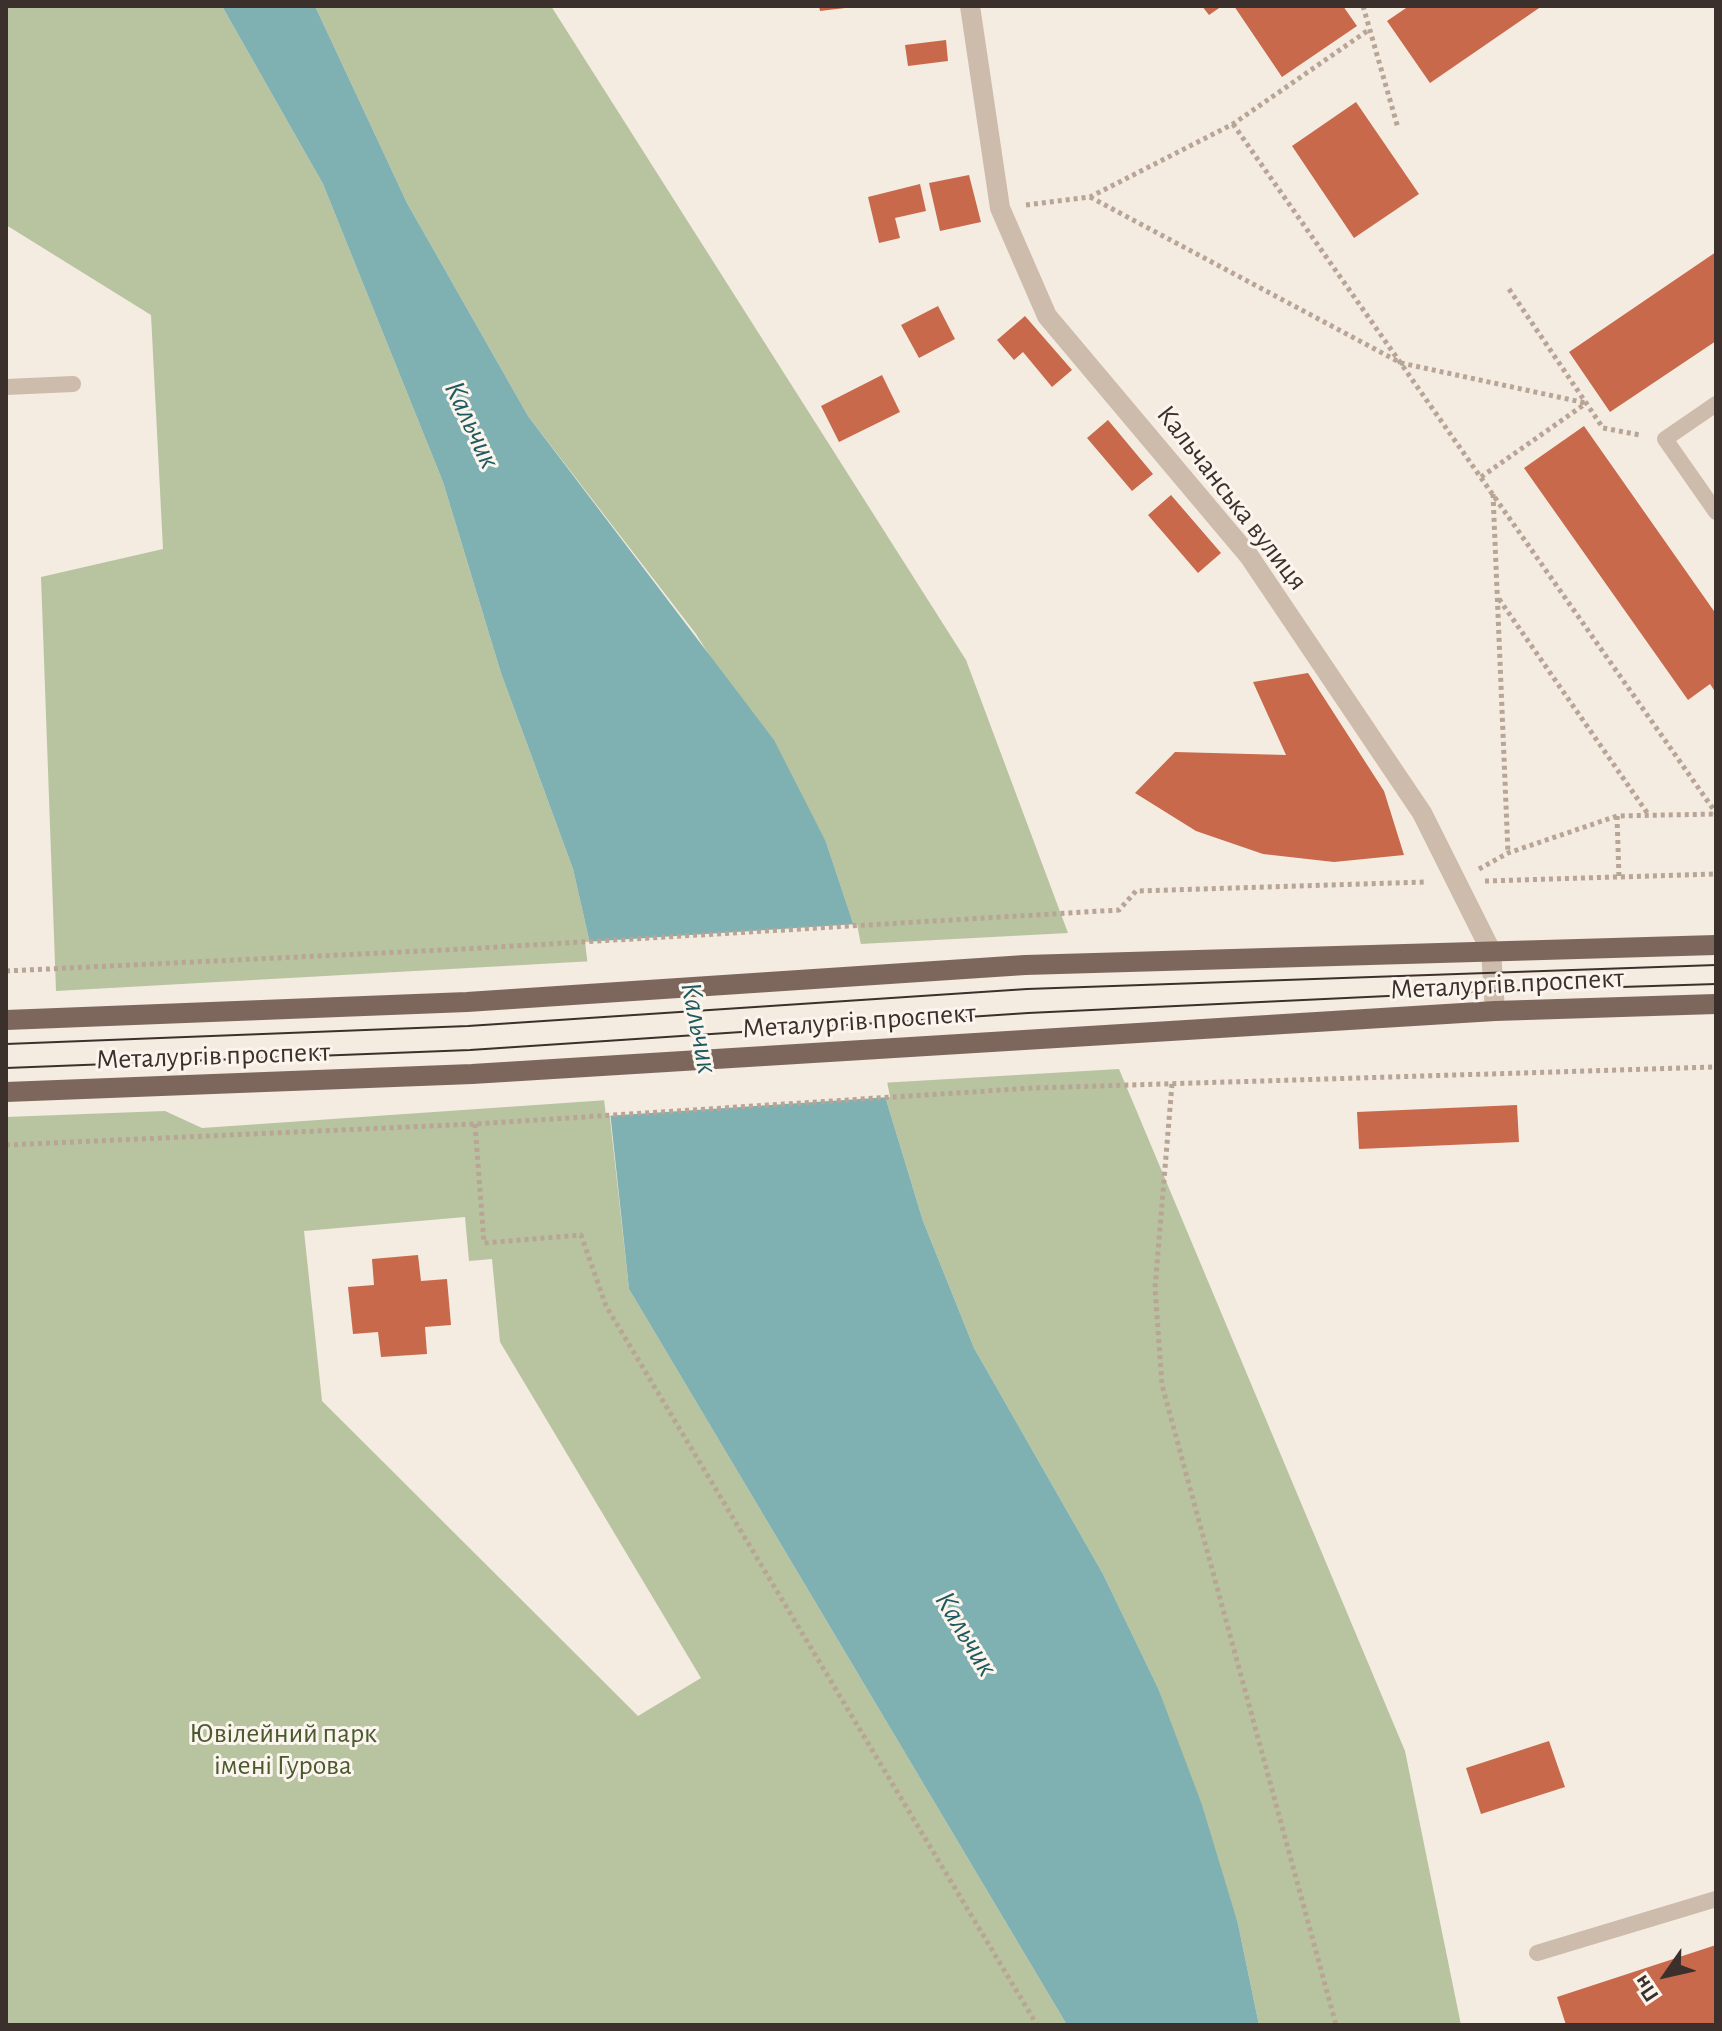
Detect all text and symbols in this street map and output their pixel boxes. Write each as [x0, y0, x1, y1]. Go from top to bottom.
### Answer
water label: Кальчик [436, 376, 508, 474]
street label: Кальчанська вулиця [1149, 399, 1315, 597]
street label: Металургів проспект [1389, 961, 1625, 1007]
water label: Кальчик [673, 979, 725, 1077]
street label: Металургів проспект [741, 996, 977, 1046]
street label: Металургів проспект [95, 1035, 331, 1077]
water label: Кальчик [927, 1585, 1005, 1683]
park label: Ювілейний парк імені Гурова [189, 1717, 377, 1783]
north arrow [1626, 1935, 1706, 2015]
text: Пн [1629, 1971, 1663, 2006]

